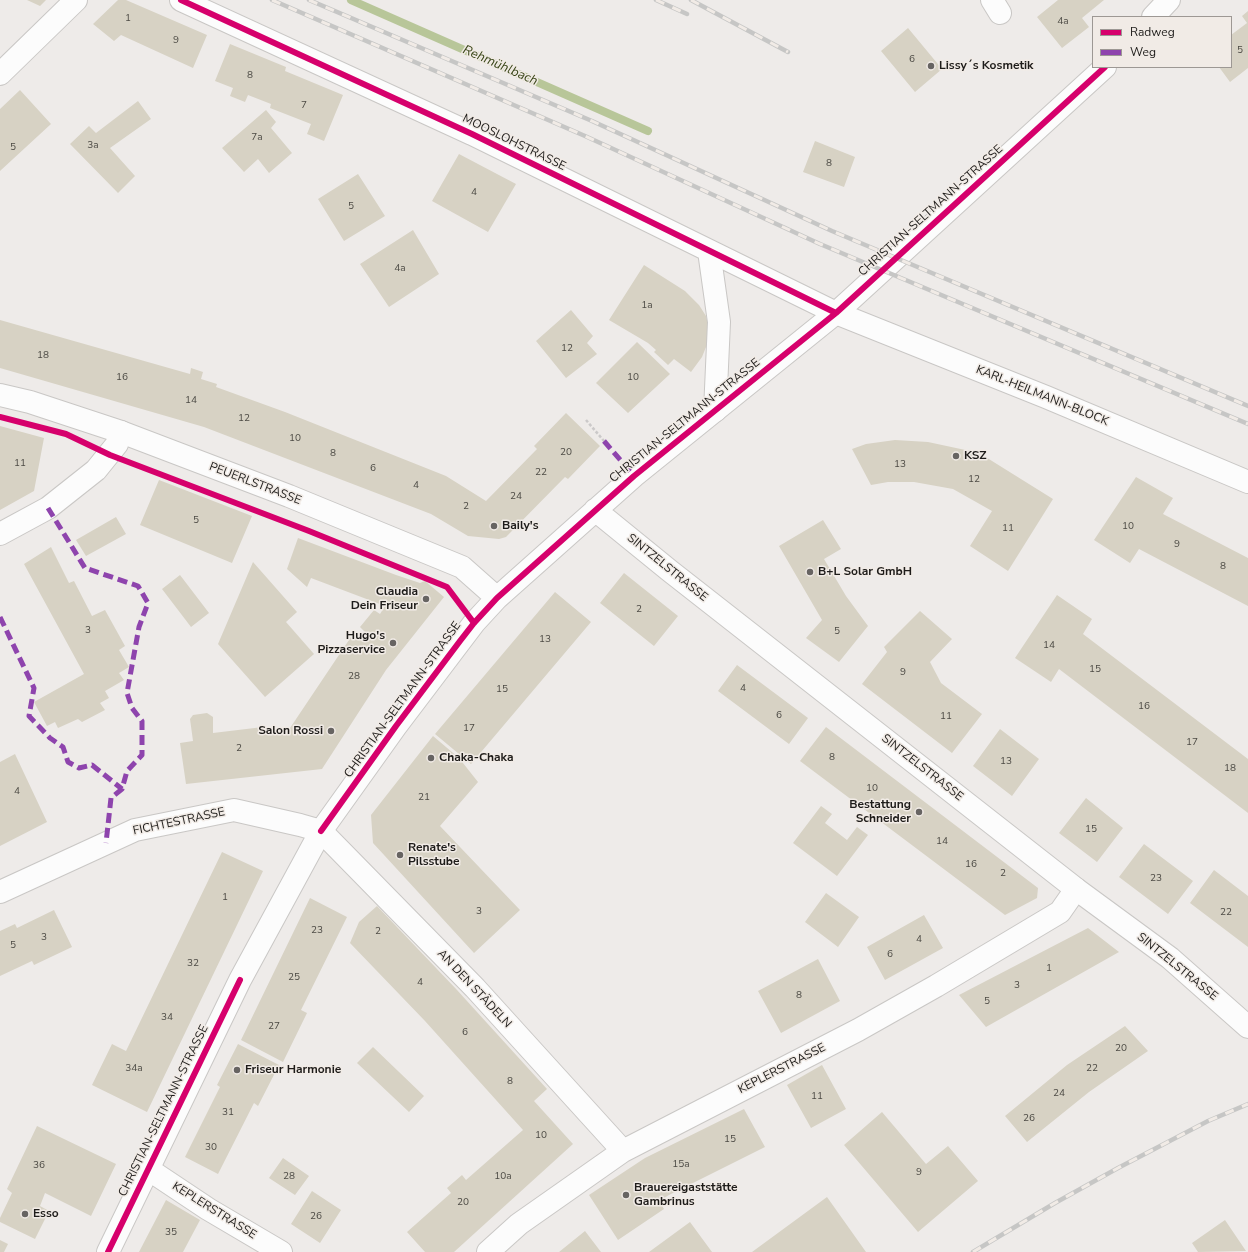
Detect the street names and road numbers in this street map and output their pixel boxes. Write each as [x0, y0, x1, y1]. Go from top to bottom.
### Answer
street label: MOOSLOHSTRASSE [460, 112, 568, 174]
street label: CHRISTIAN-SELTMANN-STRASSE [856, 142, 1006, 280]
street label: CHRISTIAN-SELTMANN-STRASSE [607, 356, 763, 486]
street label: KARL-HEILMANN-BLOCK [974, 363, 1110, 429]
street label: PEUERLSTRASSE [207, 460, 303, 508]
street label: SINTZELSTRASSE [624, 531, 710, 605]
street label: CHRISTIAN-SELTMANN-STRASSE [342, 619, 464, 781]
street label: SINTZELSTRASSE [878, 732, 966, 804]
street label: FICHTESTRASSE [132, 805, 226, 839]
street label: SINTZELSTRASSE [1134, 930, 1220, 1004]
street label: AN DEN STÄDELN [434, 947, 514, 1031]
street label: CHRISTIAN-SELTMANN-STRASSE [116, 1023, 212, 1199]
street label: KEPLERSTRASSE [736, 1041, 828, 1097]
street label: KEPLERSTRASSE [169, 1179, 259, 1243]

